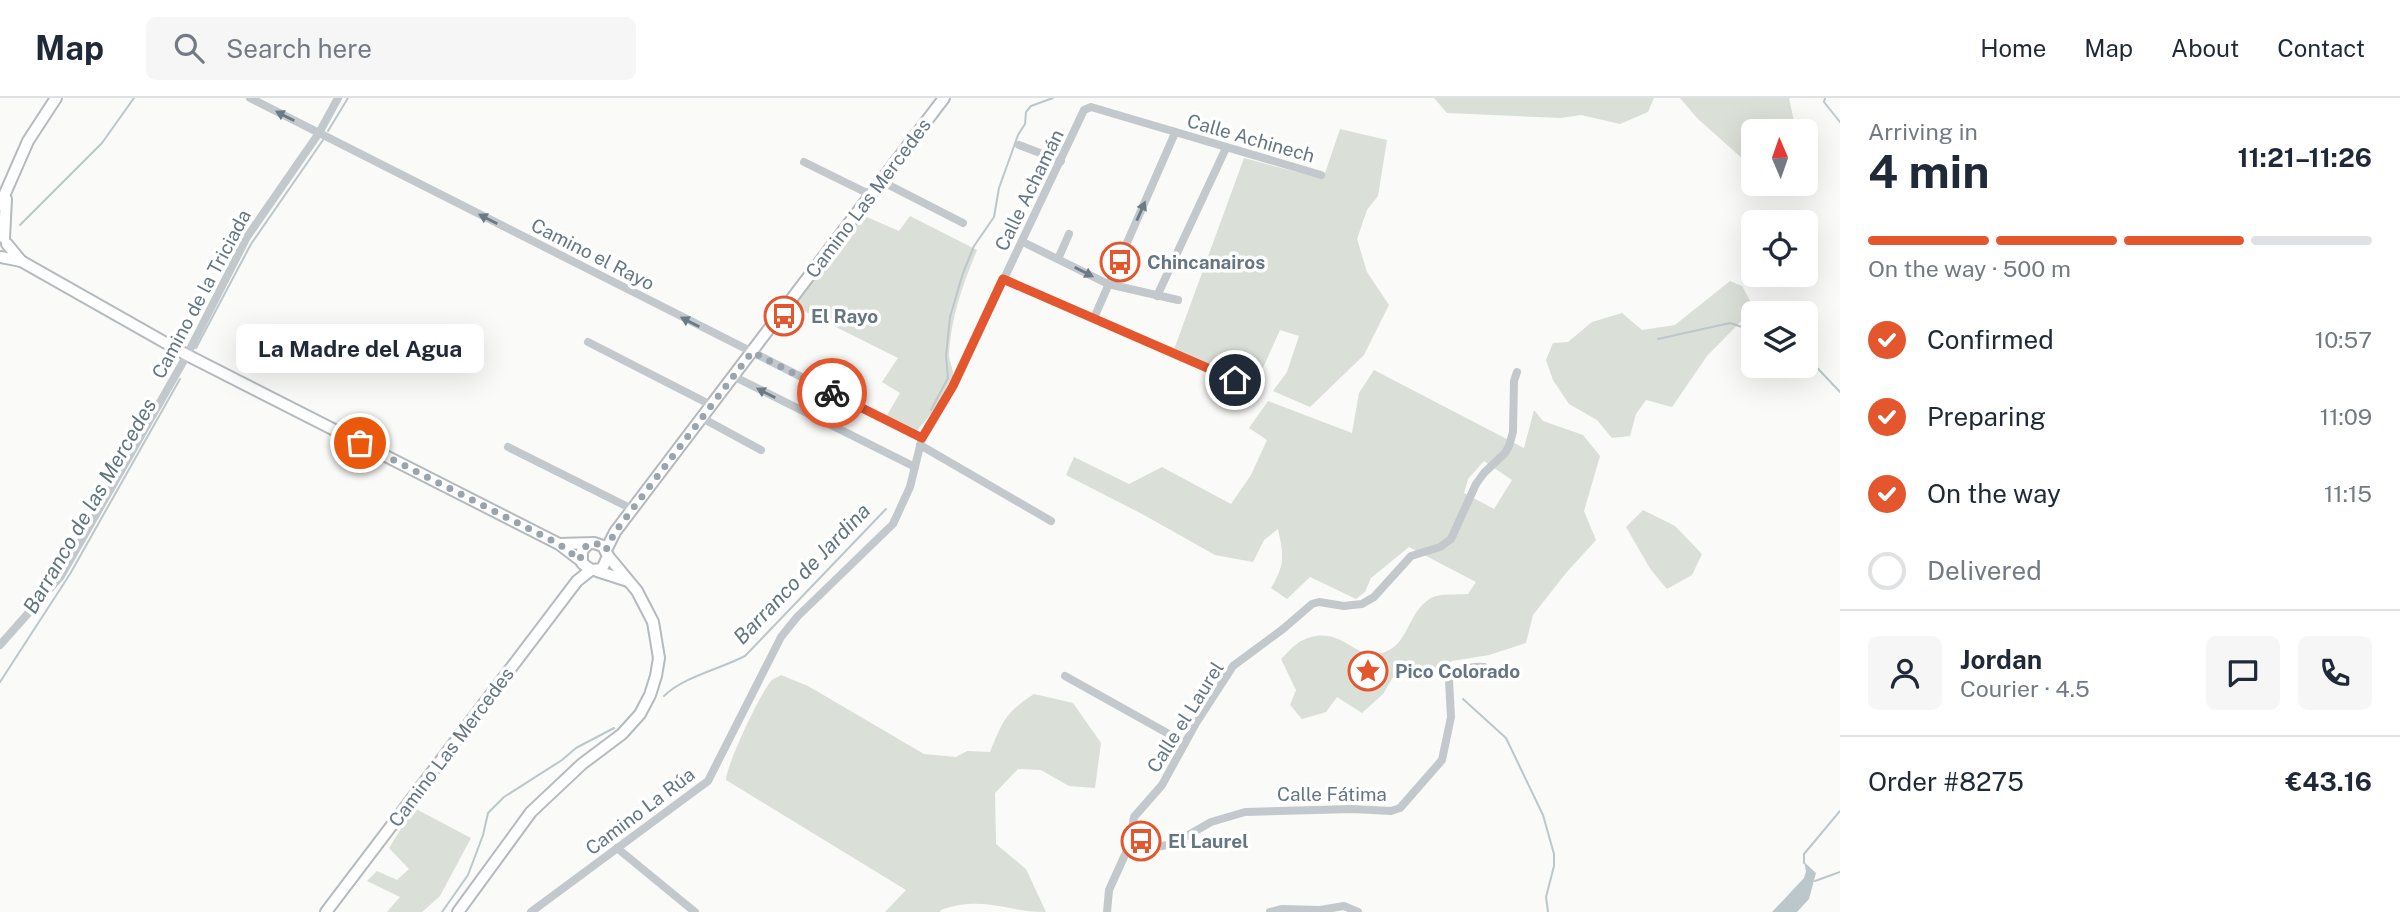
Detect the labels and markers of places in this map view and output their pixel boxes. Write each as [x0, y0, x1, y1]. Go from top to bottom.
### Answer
bus stop icon: Chincanairos [1099, 241, 1141, 283]
place label: Chincanairos [1147, 251, 1265, 273]
bus stop icon: El Rayo [763, 295, 805, 337]
place label: El Rayo [811, 305, 878, 327]
callout: La Madre del Agua [236, 324, 484, 373]
pin [1205, 350, 1265, 410]
pin [330, 413, 390, 473]
place icon: Pico Colorado [1347, 650, 1389, 692]
place label: Pico Colorado [1395, 660, 1520, 682]
bus stop icon: El Laurel [1120, 820, 1162, 862]
place label: El Laurel [1168, 830, 1248, 852]

